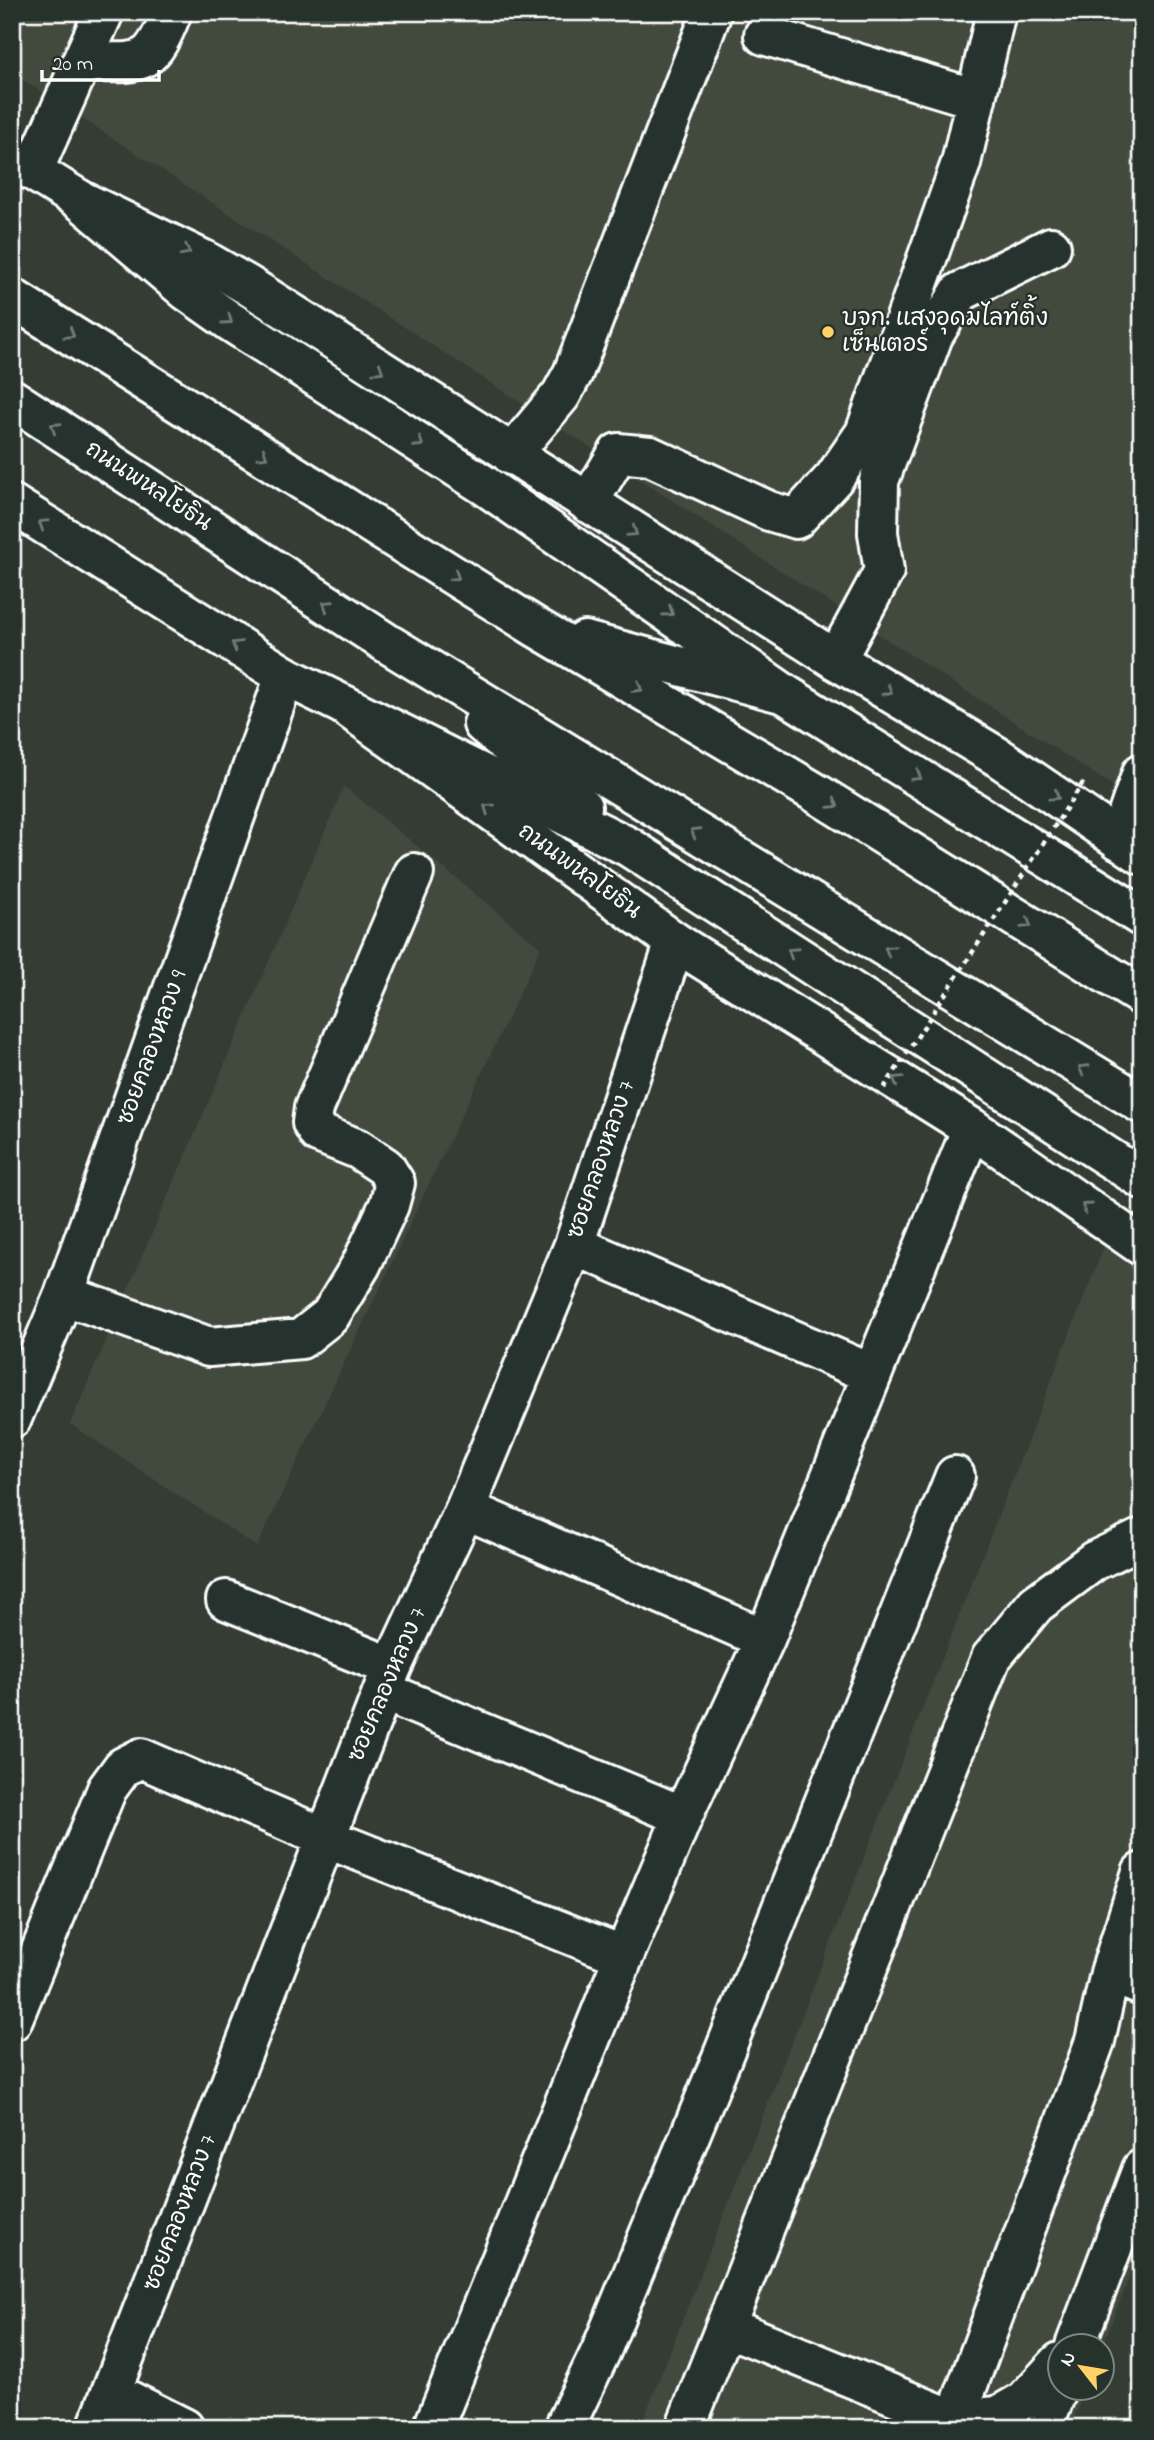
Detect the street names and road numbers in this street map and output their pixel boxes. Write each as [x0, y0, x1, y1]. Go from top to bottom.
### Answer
street label: ถนนพหลโยธิน [78, 432, 219, 540]
street label: ถนนพหลโยธิน [511, 814, 649, 928]
street label: ซอยคลองหลวง 9 [110, 966, 196, 1130]
street label: ซอยคลองหลวง 7 [559, 1076, 645, 1244]
street label: ซอยคลองหลวง 7 [341, 1602, 436, 1768]
street label: ซอยคลองหลวง 7 [136, 2129, 226, 2296]

